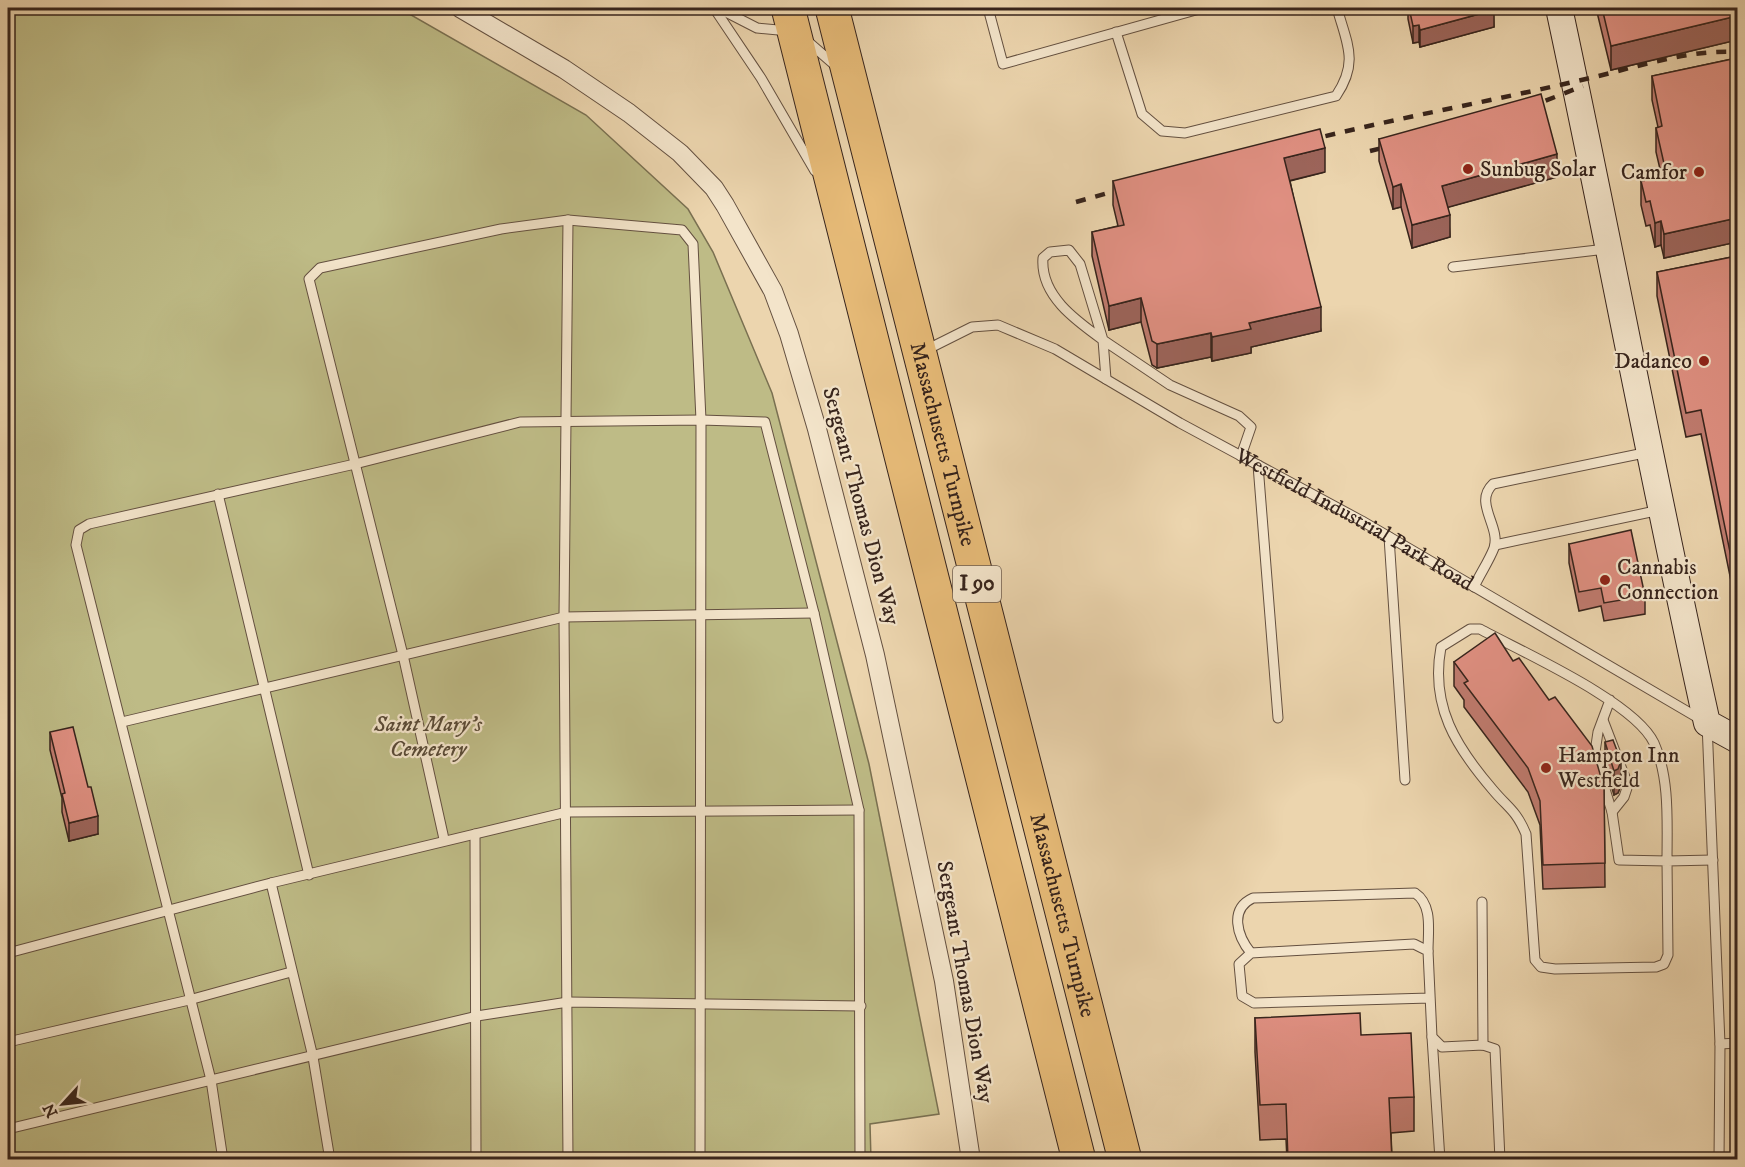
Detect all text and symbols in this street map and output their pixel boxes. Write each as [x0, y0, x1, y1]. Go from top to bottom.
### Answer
place label: Sunbug Solar [1480, 156, 1597, 183]
place label: Camfor [1621, 159, 1688, 186]
marker: Sunbug Solar [1461, 162, 1475, 176]
marker: Camfor [1692, 165, 1706, 179]
street label: Massachusetts Turnpike [904, 339, 982, 549]
place label: Dadanco [1614, 348, 1692, 375]
marker: Dadanco [1697, 354, 1711, 368]
street label: Sergeant Thomas Dion Way [816, 384, 906, 629]
street label: Westfield Industrial Park Road [1230, 441, 1479, 597]
place label: Cannabis Connection [1617, 554, 1719, 606]
road number: I 90 [953, 566, 1001, 602]
marker: Cannabis Connection [1598, 573, 1612, 587]
park label: Saint Mary's Cemetery [373, 711, 483, 763]
place label: Hampton Inn Westfield [1557, 742, 1680, 794]
marker: Hampton Inn Westfield [1539, 761, 1553, 775]
street label: Massachusetts Turnpike [1024, 810, 1102, 1020]
street label: Sergeant Thomas Dion Way [930, 859, 1000, 1106]
north arrow [33, 1074, 93, 1134]
text: N [39, 1100, 62, 1121]

